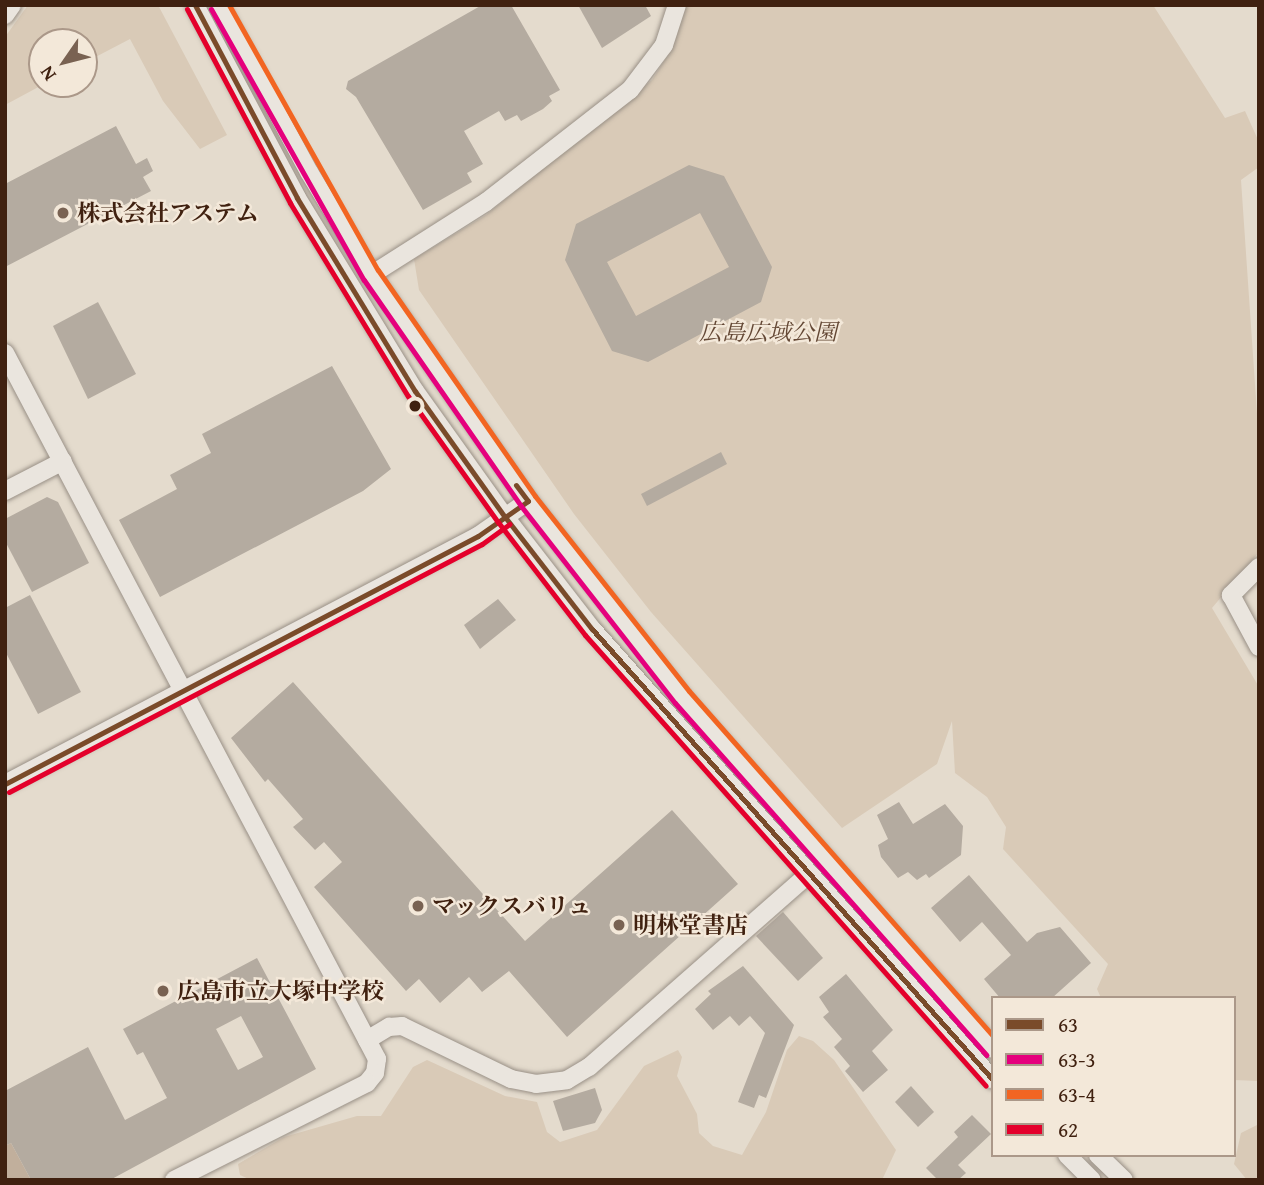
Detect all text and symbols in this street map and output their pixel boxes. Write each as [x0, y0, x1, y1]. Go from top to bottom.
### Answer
north arrow [28, 28, 98, 98]
text: N [32, 61, 63, 87]
place label: 株式会社アステム [77, 199, 261, 227]
marker: 株式会社アステム [55, 205, 71, 221]
park label: 広島広域公園 [699, 318, 837, 346]
unlabelled marker [408, 399, 422, 413]
place label: マックスバリュ [432, 892, 593, 920]
marker: マックスバリュ [410, 898, 426, 914]
place label: 明林堂書店 [633, 911, 748, 939]
marker: 明林堂書店 [611, 917, 627, 933]
place label: 広島市立大塚中学校 [177, 977, 384, 1005]
marker: 広島市立大塚中学校 [155, 983, 171, 999]
legend [991, 996, 1236, 1157]
text: 63 [1058, 1009, 1078, 1040]
text: 63-3 [1058, 1044, 1096, 1075]
text: 63-4 [1058, 1079, 1096, 1110]
text: 62 [1058, 1114, 1078, 1145]

